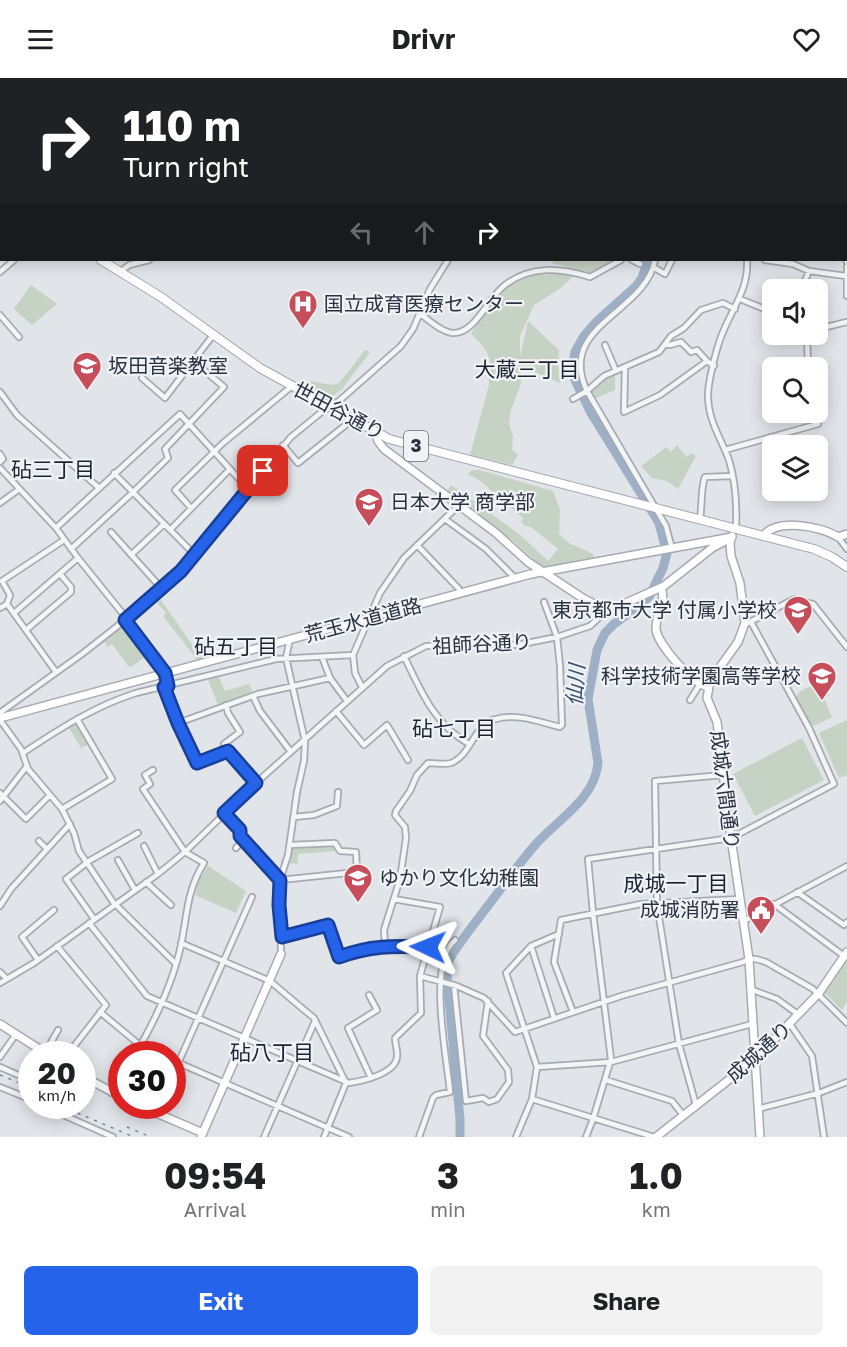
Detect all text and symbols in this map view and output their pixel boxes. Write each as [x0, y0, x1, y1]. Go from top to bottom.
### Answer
icon: menu [24, 23, 57, 56]
text: Drivr [392, 23, 455, 55]
icon: heart [790, 23, 823, 56]
text: 110 m [123, 100, 241, 150]
icon: right [24, 102, 102, 180]
text: Turn right [123, 151, 249, 183]
icon: left [345, 216, 378, 249]
icon: ahead [408, 216, 441, 249]
icon: right [471, 216, 504, 249]
map controls [762, 279, 828, 501]
button: sound [762, 279, 828, 345]
hospital icon: 国立成育医療センター [287, 288, 319, 330]
place label: 国立成育医療センター [324, 291, 524, 315]
school or university icon: 坂田音楽教室 [71, 350, 103, 392]
place label: 坂田音楽教室 [108, 353, 228, 377]
district label: 大蔵三丁目 [475, 356, 580, 382]
button: search [762, 357, 828, 423]
street label: 世田谷通り [290, 376, 389, 444]
road number: 3 [404, 431, 428, 461]
button: layers [762, 435, 828, 501]
pin [237, 445, 288, 496]
icon: arrive [246, 454, 279, 487]
district label: 砧三丁目 [11, 456, 95, 482]
school or university icon: 日本大学 商学部 [353, 486, 385, 528]
place label: 日本大学 商学部 [390, 489, 535, 513]
street label: 荒玉水道道路 [302, 592, 424, 646]
school or university icon: 東京都市大学 付属小学校 [782, 594, 814, 636]
place label: 東京都市大学 付属小学校 [552, 597, 777, 621]
street label: 祖師谷通り [431, 628, 533, 658]
district label: 砧五丁目 [194, 633, 278, 659]
school or university icon: 科学技術学園高等学校 [806, 660, 838, 702]
water label: 仙川 [561, 661, 590, 707]
place label: 科学技術学園高等学校 [601, 663, 801, 687]
district label: 砧七丁目 [412, 715, 496, 741]
street label: 成城六間通り [707, 729, 745, 851]
school or university icon: ゆかり文化幼稚園 [342, 862, 374, 904]
place label: ゆかり文化幼稚園 [379, 865, 539, 889]
district label: 成城一丁目 [624, 870, 729, 896]
public building icon: 成城消防署 [745, 894, 777, 936]
place label: 成城消防署 [640, 897, 740, 921]
position arrow [396, 915, 460, 979]
street label: 成城通り [721, 1016, 796, 1087]
district label: 砧八丁目 [230, 1039, 314, 1065]
speed limit sign: 30 [108, 1041, 186, 1119]
text: 20 [38, 1055, 76, 1091]
text: km/h [38, 1086, 76, 1104]
text: 09:54 [164, 1154, 266, 1197]
text: 3 [437, 1154, 459, 1197]
text: 1.0 [630, 1154, 683, 1197]
text: Arrival [184, 1197, 246, 1221]
text: min [430, 1197, 466, 1221]
text: km [642, 1197, 671, 1221]
button: Exit [24, 1266, 418, 1335]
button: Share [430, 1266, 823, 1335]

